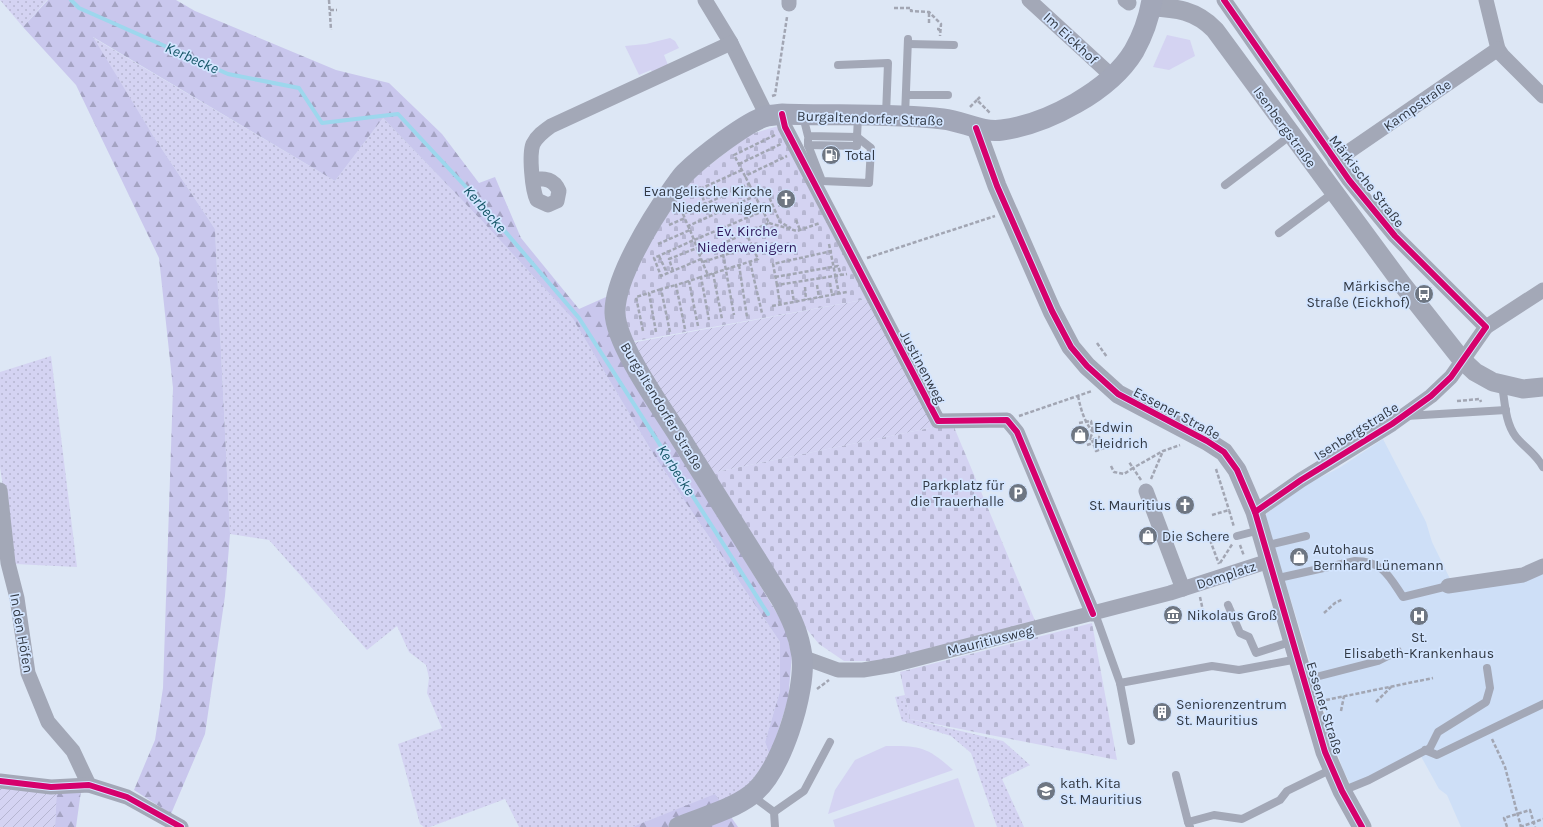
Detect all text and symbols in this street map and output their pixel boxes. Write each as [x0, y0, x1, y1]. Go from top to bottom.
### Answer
street label: Im Eickhof [1040, 9, 1102, 68]
water label: Kerbecke [162, 38, 222, 78]
street label: Kampstraße [1380, 76, 1454, 135]
street label: Isenbergstraße [1249, 83, 1320, 171]
street label: Burgaltendorfer Straße [797, 107, 943, 130]
street label: Märkische Straße [1325, 132, 1408, 231]
fuel station icon: Total [820, 144, 842, 166]
place label: Total [845, 147, 875, 164]
water label: Kerbecke [460, 182, 510, 236]
place label: Evangelische Kirche Niederwenigern [644, 183, 772, 216]
church icon: Evangelische Kirche Niederwenigern [775, 188, 797, 210]
park label: Ev. Kirche Niederwenigern [697, 223, 797, 256]
place label: Märkische Straße (Eickhof) [1306, 278, 1410, 311]
bus stop icon: Märkische Straße (Eickhof) [1413, 283, 1435, 305]
street label: Justinenweg [896, 328, 949, 407]
street label: Burgaltendorfer Straße [617, 339, 706, 473]
street label: Essener Straße [1130, 383, 1223, 443]
street label: Isenbergstraße [1311, 399, 1402, 464]
place label: Edwin Heidrich [1094, 419, 1148, 452]
shop icon: Edwin Heidrich [1069, 424, 1091, 446]
water label: Kerbecke [653, 441, 699, 499]
place label: Parkplatz für die Trauerhalle [910, 477, 1005, 510]
parking icon: Parkplatz für die Trauerhalle [1007, 482, 1029, 504]
church icon: St. Mauritius [1174, 494, 1196, 516]
place label: St. Mauritius [1089, 497, 1171, 514]
shop icon: Die Schere [1137, 525, 1159, 547]
place label: Die Schere [1162, 528, 1230, 545]
place label: Autohaus Bernhard Lünemann [1313, 541, 1444, 574]
shop icon: Autohaus Bernhard Lünemann [1288, 546, 1310, 568]
street label: Domplatz [1194, 558, 1258, 593]
street label: In den Höfen [6, 592, 37, 674]
museum icon: Nikolaus Groß [1162, 604, 1184, 626]
hospital icon: St. Elisabeth-Krankenhaus [1408, 605, 1430, 627]
place label: Nikolaus Groß [1187, 607, 1277, 624]
street label: Mauritiusweg [945, 622, 1035, 659]
place label: St. Elisabeth-Krankenhaus [1344, 629, 1494, 662]
street label: Essener Straße [1302, 660, 1347, 757]
place label: Seniorenzentrum St. Mauritius [1176, 696, 1287, 729]
building icon: Seniorenzentrum St. Mauritius [1151, 701, 1173, 723]
place label: kath. Kita St. Mauritius [1060, 775, 1142, 808]
school or university icon: kath. Kita St. Mauritius [1035, 780, 1057, 802]

